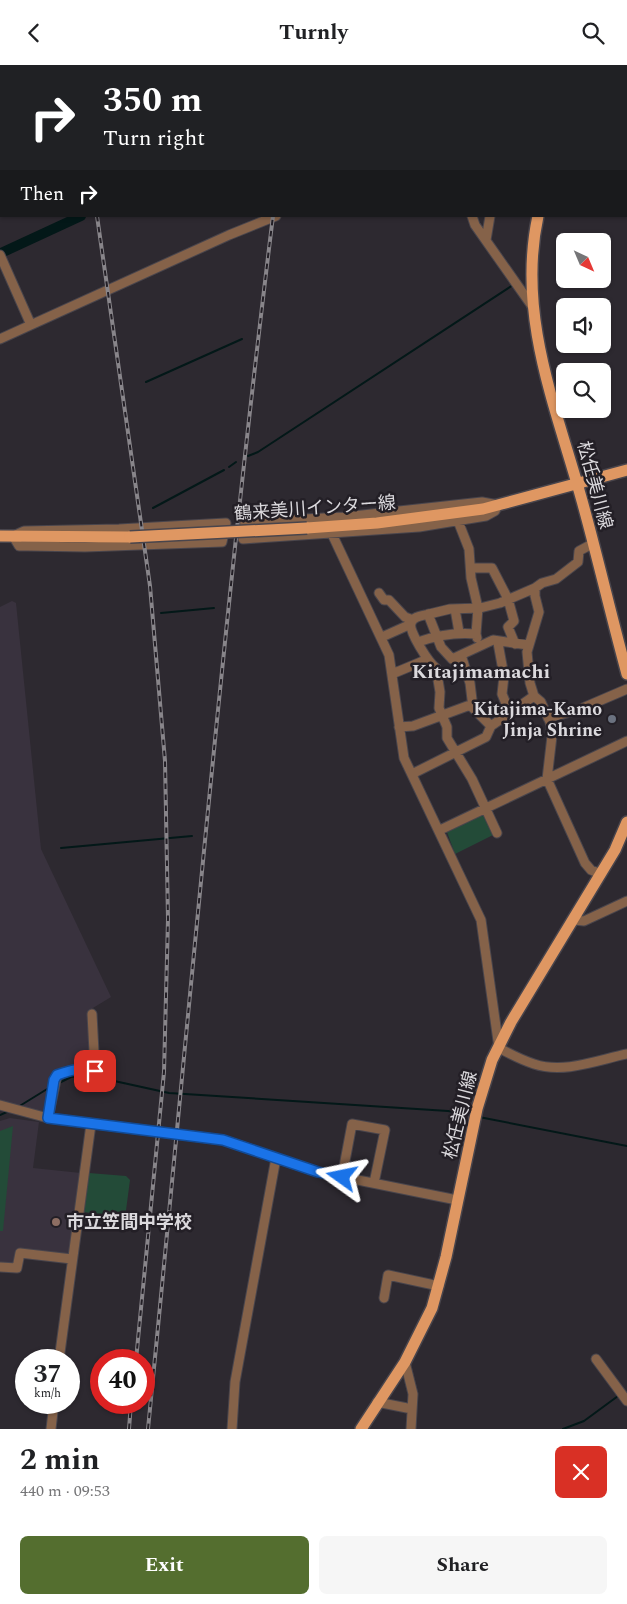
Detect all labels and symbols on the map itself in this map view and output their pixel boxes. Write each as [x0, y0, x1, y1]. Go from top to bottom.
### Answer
north arrow [556, 233, 611, 287]
street label: 松任美川線 [570, 438, 619, 532]
street label: 鶴来美川インター線 [233, 489, 397, 528]
district label: Kitajimamachi [412, 657, 550, 687]
place label: Kitajima-Kamo Jinja Shrine [473, 696, 602, 744]
marker: Kitajima-Kamo Jinja Shrine [606, 713, 618, 725]
pin [74, 1050, 116, 1092]
street label: 松任美川線 [436, 1068, 484, 1162]
position arrow [315, 1150, 367, 1202]
place label: 市立笠間中学校 [66, 1209, 192, 1236]
marker: 市立笠間中学校 [50, 1216, 62, 1228]
speed limit sign: 40 [90, 1349, 155, 1414]

